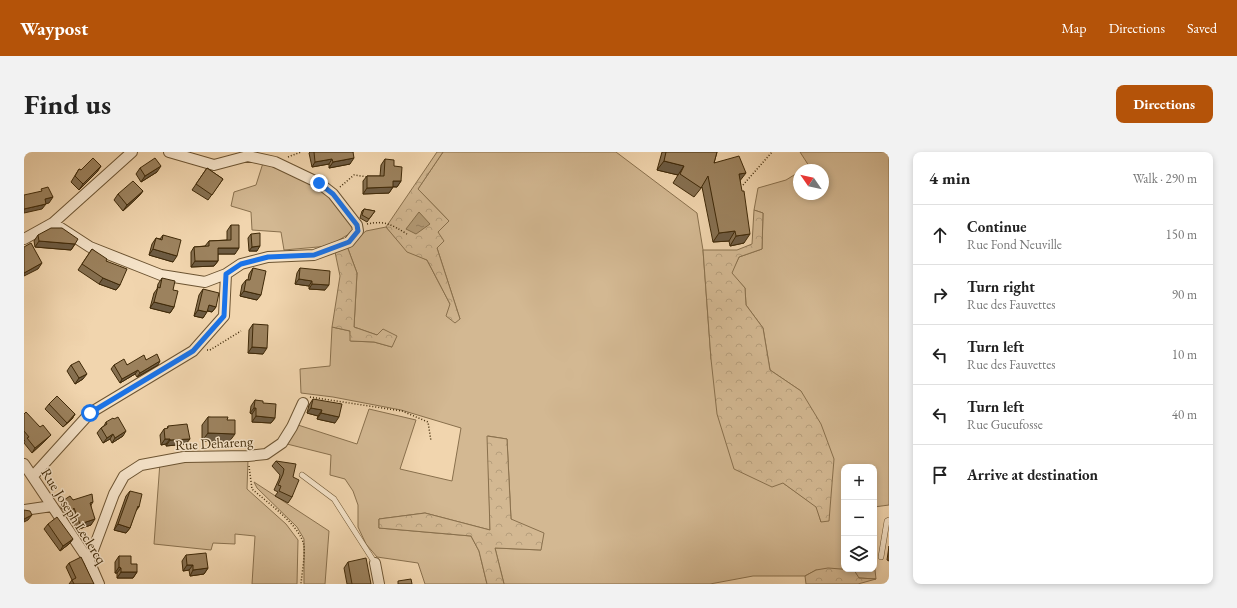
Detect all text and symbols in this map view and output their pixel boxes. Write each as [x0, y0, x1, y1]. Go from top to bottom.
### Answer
text: Waypost [20, 16, 88, 41]
text: Map [1061, 19, 1087, 37]
text: Directions [1109, 19, 1165, 37]
text: Saved [1187, 19, 1217, 37]
button: Directions [1116, 85, 1213, 123]
text: Find us [24, 86, 111, 122]
north arrow [793, 164, 829, 200]
text: 4 min [929, 167, 970, 189]
text: Walk · 290 m [1133, 170, 1197, 187]
route end [310, 174, 328, 192]
text: Continue [967, 217, 1027, 236]
icon: ahead [929, 224, 951, 246]
text: 150 m [1166, 226, 1197, 243]
text: Rue Fond Neuville [967, 236, 1062, 253]
text: Turn right [967, 277, 1035, 296]
icon: right [929, 284, 951, 306]
text: 90 m [1172, 286, 1197, 303]
text: Rue des Fauvettes [967, 296, 1055, 313]
text: Turn left [967, 337, 1024, 356]
icon: left [929, 344, 951, 366]
text: 10 m [1172, 346, 1197, 363]
text: Rue des Fauvettes [967, 356, 1055, 373]
text: Turn left [967, 397, 1024, 416]
route start [81, 404, 99, 422]
icon: left [929, 404, 951, 426]
text: 40 m [1172, 406, 1197, 423]
text: Rue Gueufosse [967, 416, 1043, 433]
street label: Rue Dehareng [175, 432, 254, 454]
map controls [841, 464, 877, 572]
button: + [841, 464, 877, 500]
icon: arrive [929, 464, 951, 486]
street label: Rue Joseph Leclercq [37, 465, 111, 568]
text: Arrive at destination [967, 465, 1098, 484]
button: − [841, 500, 877, 536]
button: layers [841, 536, 877, 572]

